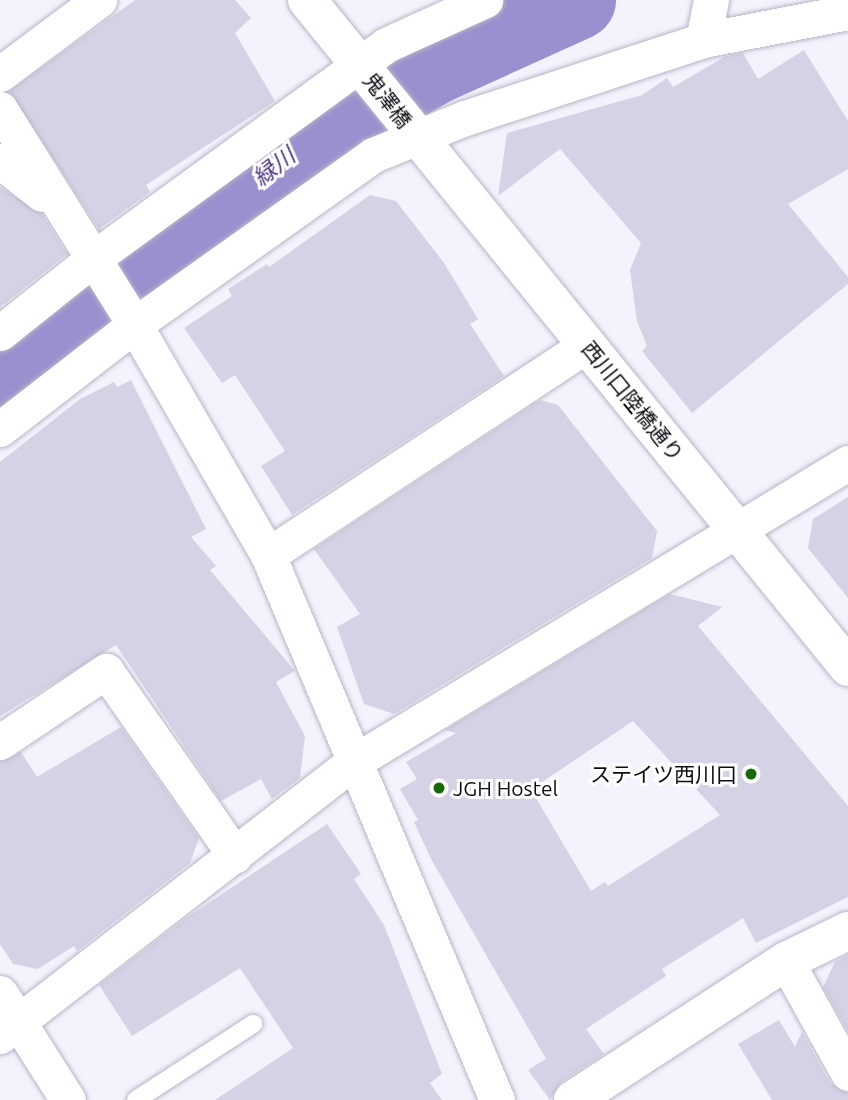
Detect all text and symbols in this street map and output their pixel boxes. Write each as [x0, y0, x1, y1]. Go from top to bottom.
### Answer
street label: 鬼澤橋 [359, 67, 417, 133]
water label: 緑川 [247, 142, 301, 192]
street label: 西川口陸橋通り [577, 336, 689, 466]
place label: ステイツ西川口 [590, 761, 737, 787]
marker: ステイツ西川口 [743, 766, 759, 782]
place label: JGH Hostel [453, 775, 558, 801]
marker: JGH Hostel [431, 780, 447, 796]

